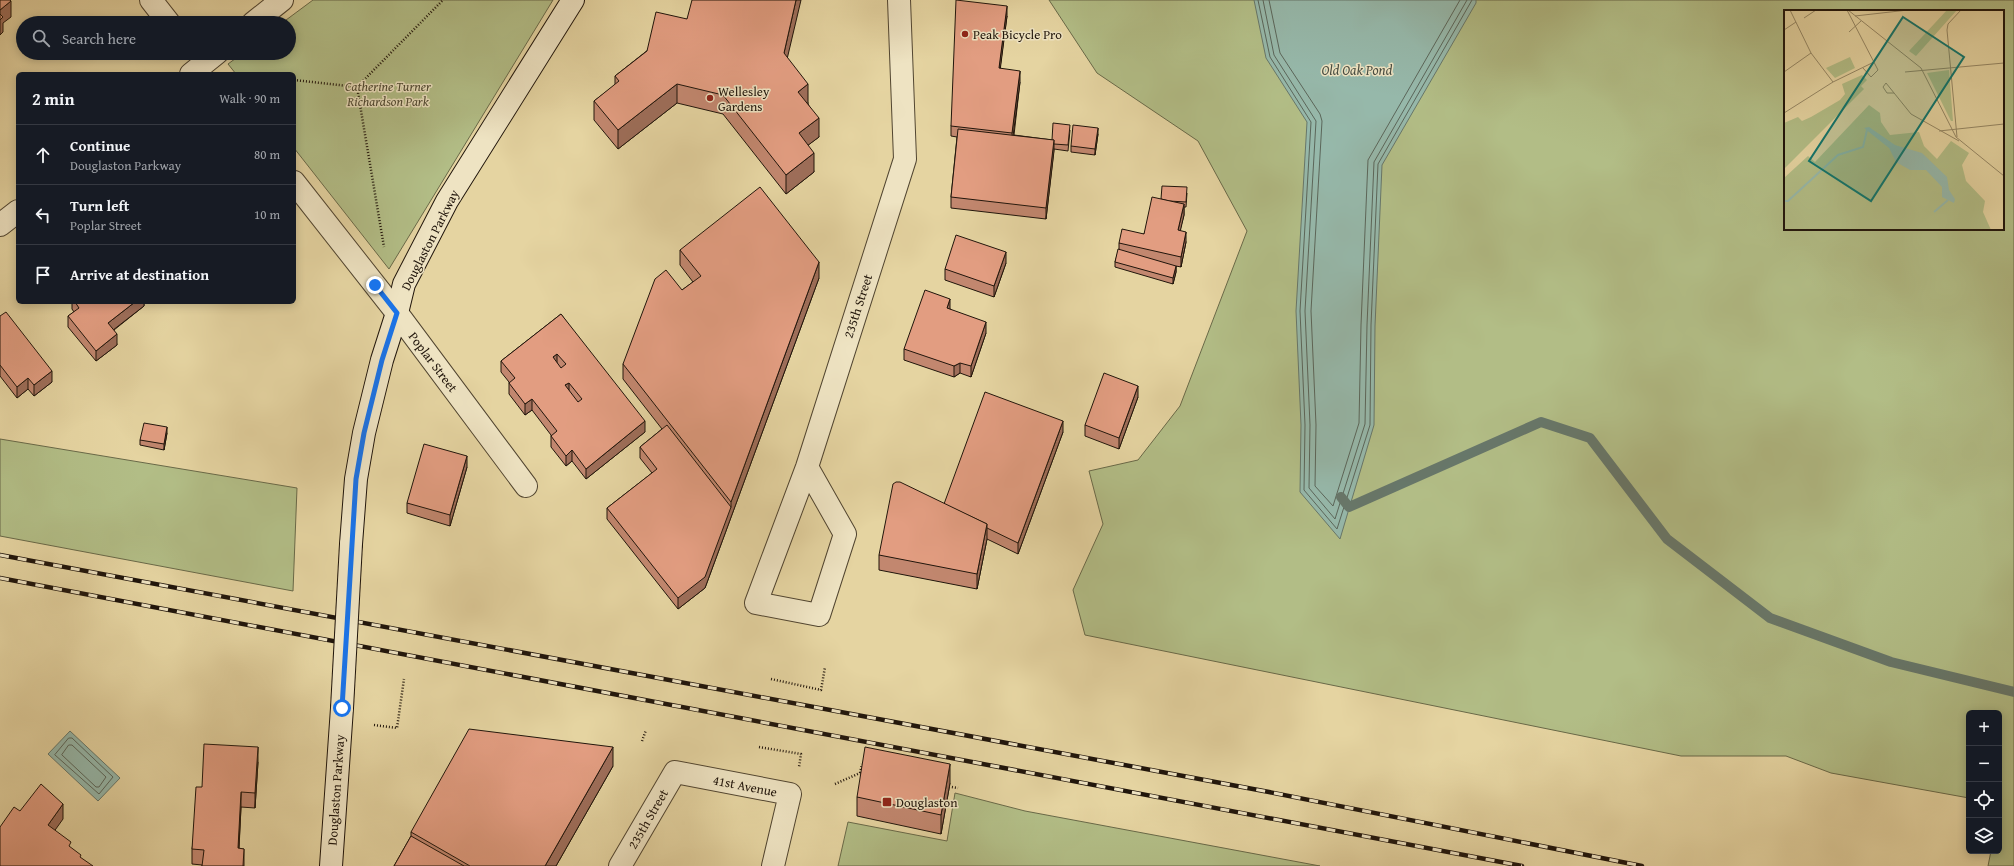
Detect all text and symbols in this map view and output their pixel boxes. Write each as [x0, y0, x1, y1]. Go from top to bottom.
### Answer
inset map [1784, 10, 2004, 230]
search box [16, 16, 296, 60]
place label: Peak Bicycle Pro [973, 25, 1062, 44]
icon: search [30, 27, 52, 49]
text: Search here [62, 28, 136, 49]
marker: Peak Bicycle Pro [960, 29, 970, 39]
water label: Old Oak Pond [1322, 60, 1393, 80]
park label: Catherine Turner Richardson Park [345, 77, 432, 111]
place label: Wellesley Gardens [718, 82, 770, 116]
text: 2 min [32, 86, 74, 111]
text: Walk · 90 m [219, 89, 280, 108]
marker: Wellesley Gardens [705, 93, 715, 103]
text: Continue [70, 135, 131, 156]
icon: ahead [32, 144, 54, 166]
text: 80 m [254, 145, 280, 164]
text: Douglaston Parkway [70, 156, 181, 175]
street label: Douglaston Parkway [396, 186, 464, 294]
text: Turn left [70, 195, 129, 216]
icon: left [32, 204, 54, 226]
text: 10 m [254, 205, 280, 224]
text: Poplar Street [70, 216, 142, 235]
icon: arrive [32, 264, 54, 286]
text: Arrive at destination [70, 264, 209, 285]
street label: 235th Street [839, 271, 877, 341]
route end [366, 276, 384, 294]
street label: Poplar Street [404, 328, 462, 397]
route start [333, 699, 351, 717]
map controls [1966, 710, 2002, 854]
button: + [1966, 710, 2002, 746]
street label: Douglaston Parkway [323, 733, 349, 846]
button: − [1966, 746, 2002, 782]
street label: 41st Avenue [711, 770, 779, 802]
button: locate [1966, 782, 2002, 818]
street label: 235th Street [623, 785, 673, 853]
place label: Douglaston [896, 793, 958, 812]
marker: Douglaston [881, 796, 893, 808]
button: layers [1966, 818, 2002, 854]

